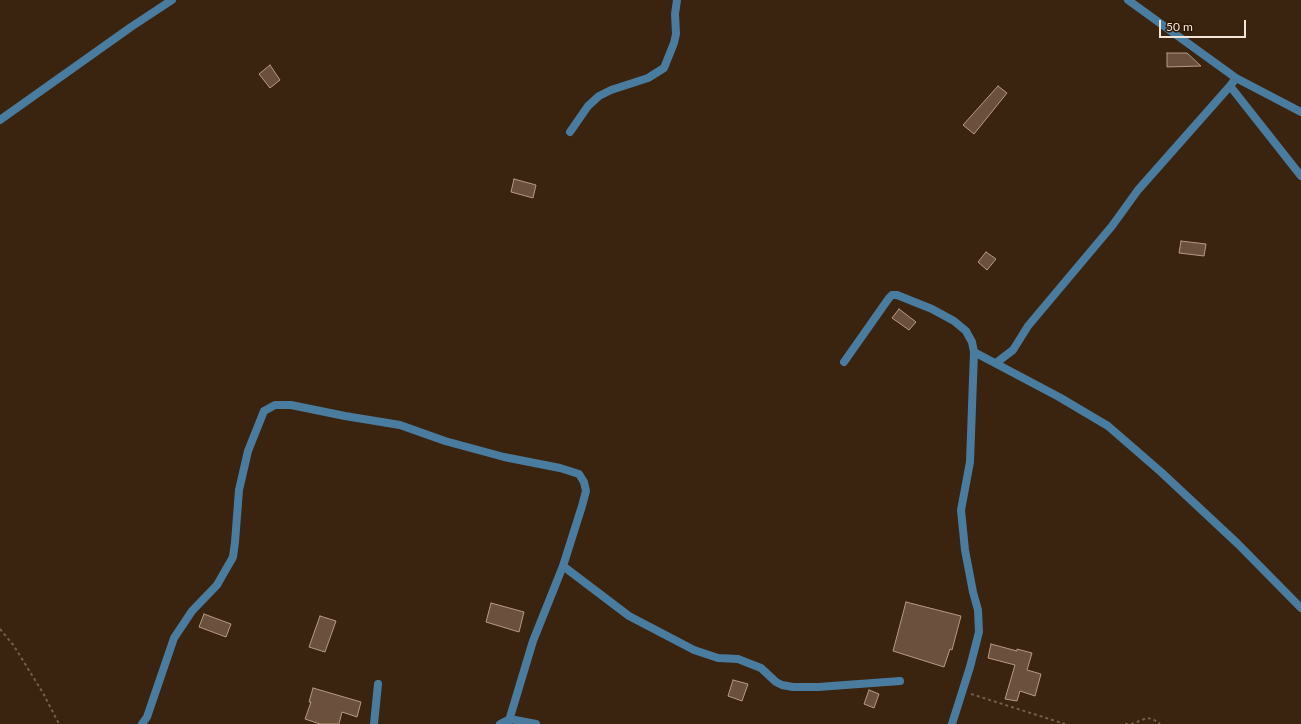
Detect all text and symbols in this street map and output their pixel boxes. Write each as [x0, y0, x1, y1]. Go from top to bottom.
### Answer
scale bar [1161, 12, 1248, 38]
text: 50 m [1166, 19, 1193, 34]

